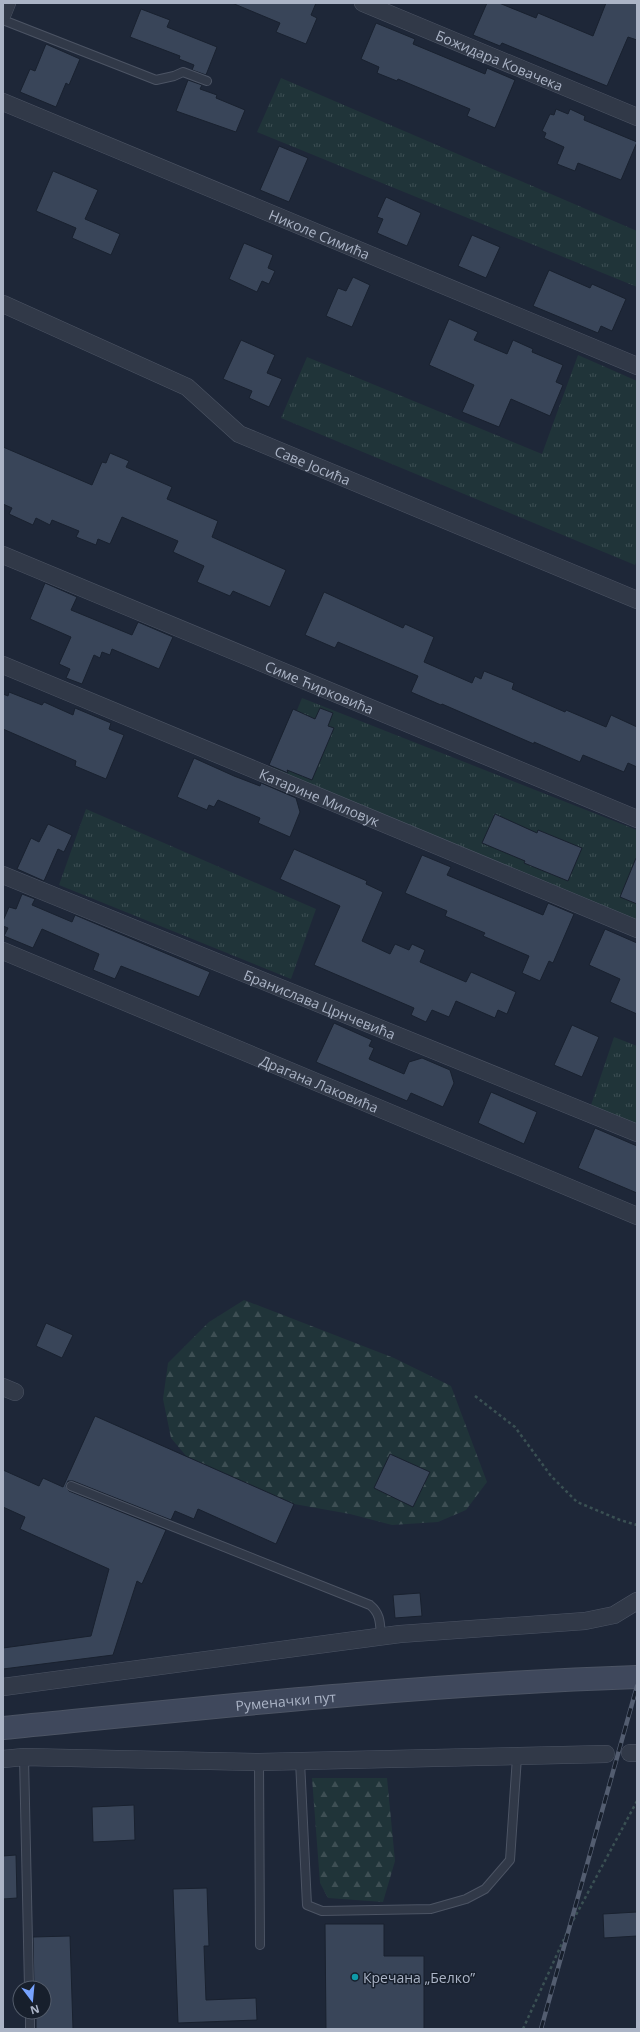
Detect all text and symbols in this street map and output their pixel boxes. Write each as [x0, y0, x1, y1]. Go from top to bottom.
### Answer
street label: Божидара Ковачека [433, 25, 566, 95]
street label: Николе Симића [266, 204, 373, 263]
street label: Саве Јосића [272, 441, 354, 489]
street label: Симе Ћирковића [262, 656, 377, 718]
street label: Катарине Миловук [257, 763, 383, 831]
street label: Бранислава Црнчевића [241, 965, 398, 1043]
street label: Драгана Лаковића [257, 1050, 382, 1116]
street label: Руменачки пут [235, 1686, 337, 1714]
place label: Кречана „Белко” [363, 1968, 475, 1987]
marker: Кречана „Белко” [350, 1972, 360, 1982]
north arrow [12, 1980, 52, 2020]
text: N [29, 2002, 41, 2019]

